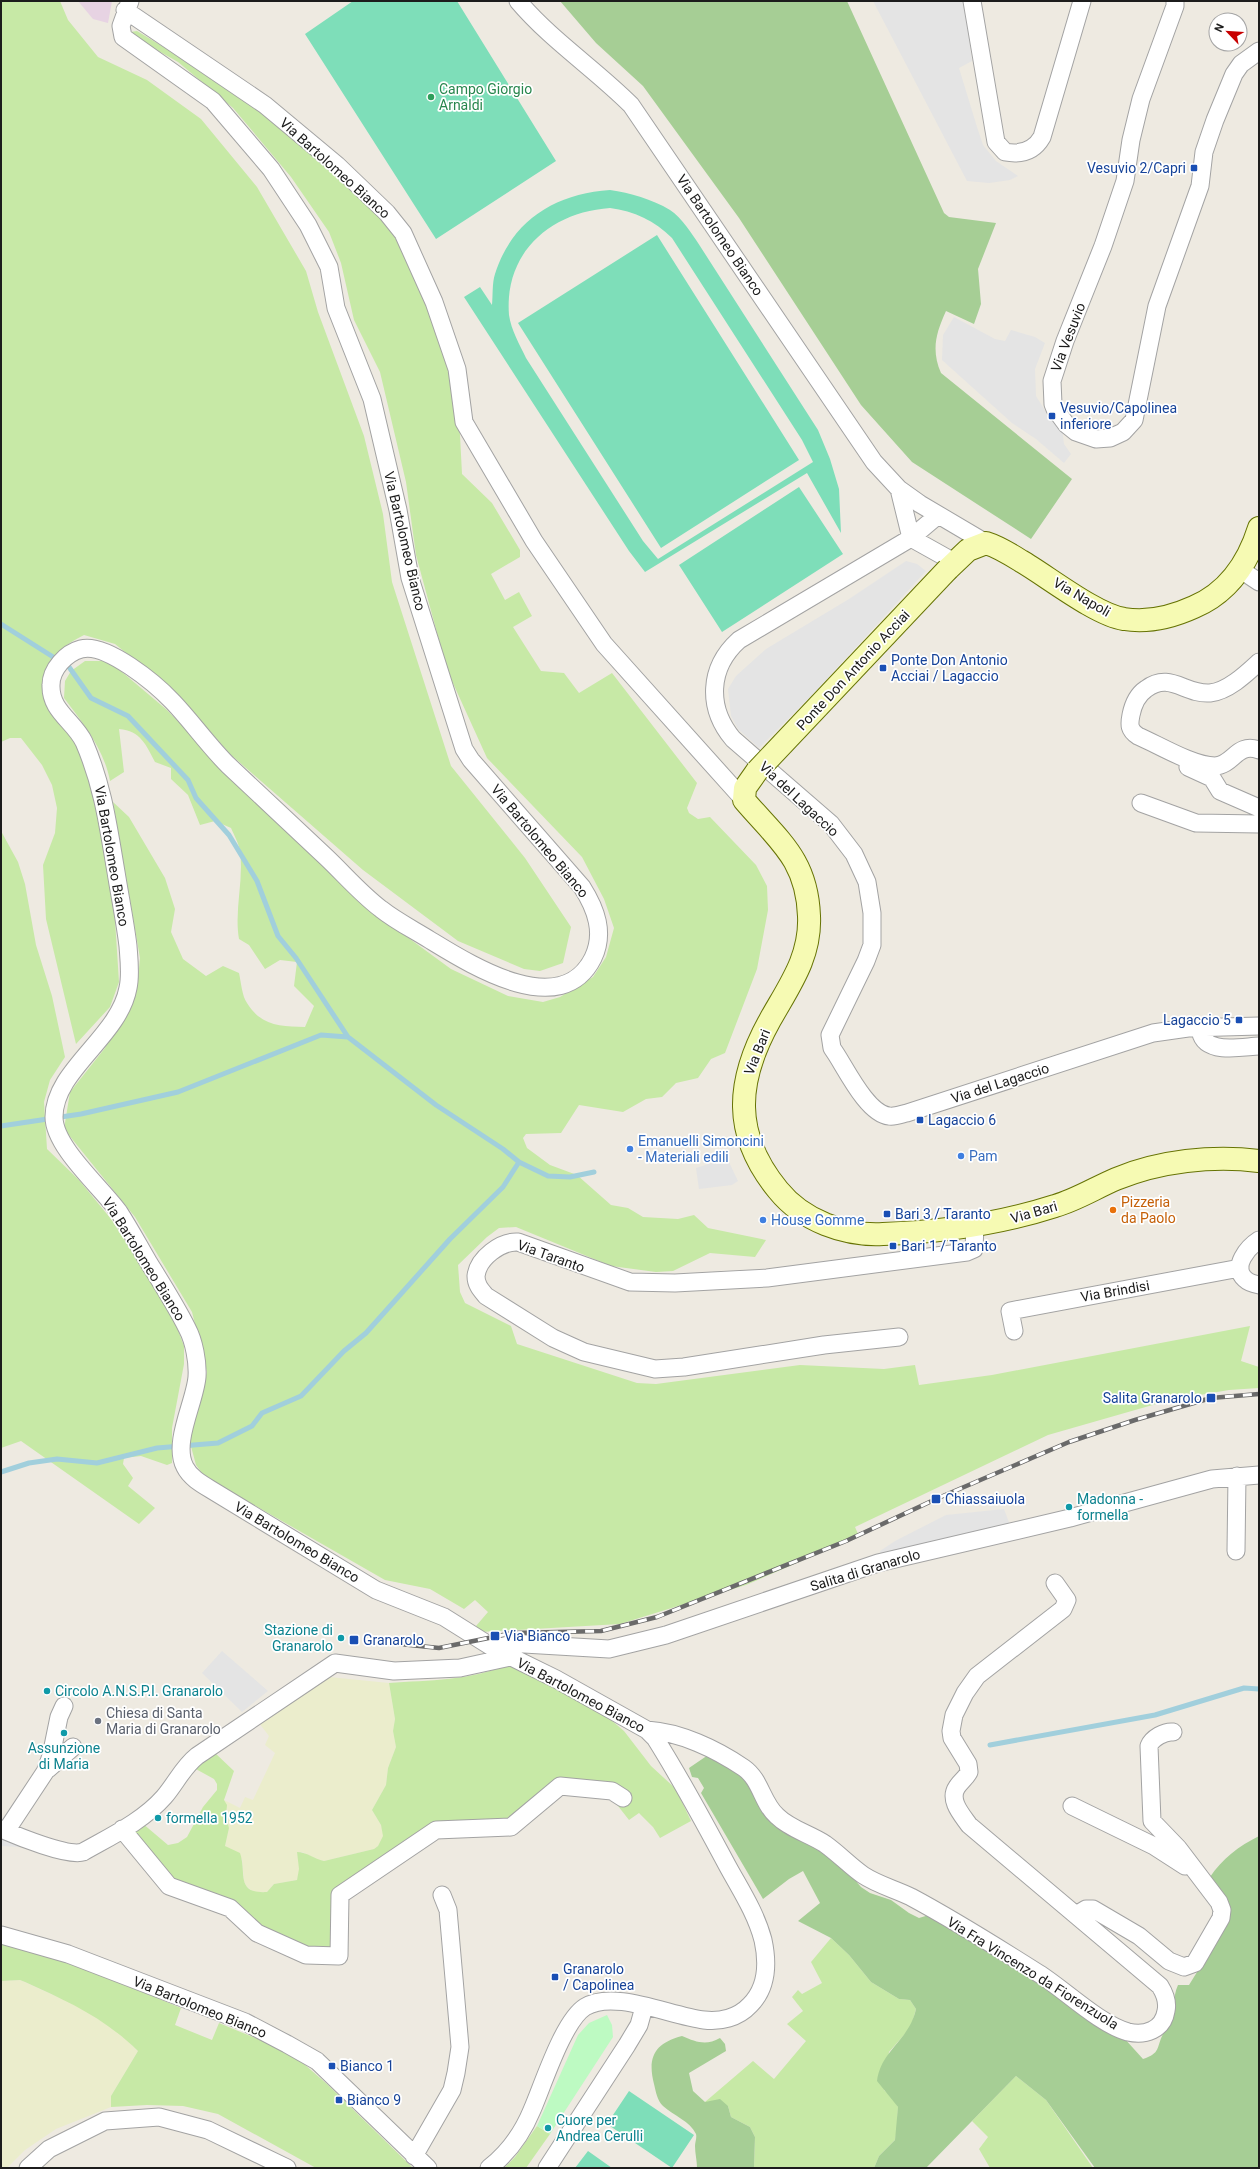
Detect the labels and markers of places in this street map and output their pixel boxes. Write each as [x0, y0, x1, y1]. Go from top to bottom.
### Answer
place label: Campo Giorgio Arnaldi [439, 81, 532, 113]
marker: Campo Giorgio Arnaldi [426, 92, 436, 102]
place label: Vesuvio 2/Capri [1087, 160, 1186, 176]
marker: Vesuvio 2/Capri [1189, 163, 1199, 173]
place label: Vesuvio/Capolinea inferiore [1060, 400, 1177, 432]
marker: Vesuvio/Capolinea inferiore [1047, 411, 1057, 421]
place label: Ponte Don Antonio Acciai / Lagaccio [891, 652, 1008, 684]
marker: Ponte Don Antonio Acciai / Lagaccio [878, 663, 888, 673]
place label: Lagaccio 5 [1163, 1012, 1231, 1028]
marker: Lagaccio 5 [1234, 1015, 1244, 1025]
place label: Lagaccio 6 [928, 1112, 996, 1128]
marker: Lagaccio 6 [915, 1115, 925, 1125]
place label: Emanuelli Simoncini - Materiali edili [638, 1133, 764, 1165]
marker: Emanuelli Simoncini - Materiali edili [625, 1144, 635, 1154]
place label: Pam [969, 1148, 998, 1164]
marker: Pam [956, 1151, 966, 1161]
place label: Pizzeria da Paolo [1121, 1194, 1176, 1226]
marker: Pizzeria da Paolo [1108, 1205, 1118, 1215]
place label: Bari 3 / Taranto [895, 1206, 991, 1222]
marker: Bari 3 / Taranto [882, 1209, 892, 1219]
place label: House Gomme [771, 1212, 864, 1228]
marker: House Gomme [758, 1215, 768, 1225]
place label: Bari 1 / Taranto [901, 1238, 997, 1254]
marker: Bari 1 / Taranto [888, 1241, 898, 1251]
place label: Salita Granarolo [1103, 1390, 1202, 1406]
marker: Salita Granarolo [1205, 1392, 1217, 1404]
place label: Chiassaiuola [945, 1491, 1025, 1507]
place label: Madonna - formella [1077, 1491, 1143, 1523]
marker: Chiassaiuola [930, 1493, 942, 1505]
marker: Madonna - formella [1064, 1502, 1074, 1512]
place label: Stazione di Granarolo [264, 1622, 333, 1654]
place label: Via Bianco [504, 1628, 570, 1644]
marker: Via Bianco [489, 1630, 501, 1642]
place label: Granarolo [363, 1632, 424, 1648]
marker: Stazione di Granarolo [336, 1633, 346, 1643]
marker: Granarolo [348, 1634, 360, 1646]
place label: Circolo A.N.S.P.I. Granarolo [55, 1683, 223, 1699]
marker: Circolo A.N.S.P.I. Granarolo [42, 1686, 52, 1696]
place label: Chiesa di Santa Maria di Granarolo [106, 1705, 221, 1737]
marker: Chiesa di Santa Maria di Granarolo [93, 1716, 103, 1726]
marker: Assunzione di Maria [59, 1728, 69, 1738]
place label: Assunzione di Maria [28, 1740, 100, 1772]
place label: formella 1952 [166, 1810, 253, 1826]
marker: formella 1952 [153, 1813, 163, 1823]
place label: Granarolo / Capolinea [563, 1961, 634, 1993]
marker: Granarolo / Capolinea [550, 1972, 560, 1982]
place label: Bianco 1 [340, 2058, 394, 2074]
marker: Bianco 1 [327, 2061, 337, 2071]
place label: Bianco 9 [347, 2092, 401, 2108]
marker: Bianco 9 [334, 2095, 344, 2105]
place label: Cuore per Andrea Cerulli [556, 2112, 643, 2144]
marker: Cuore per Andrea Cerulli [543, 2123, 553, 2133]

